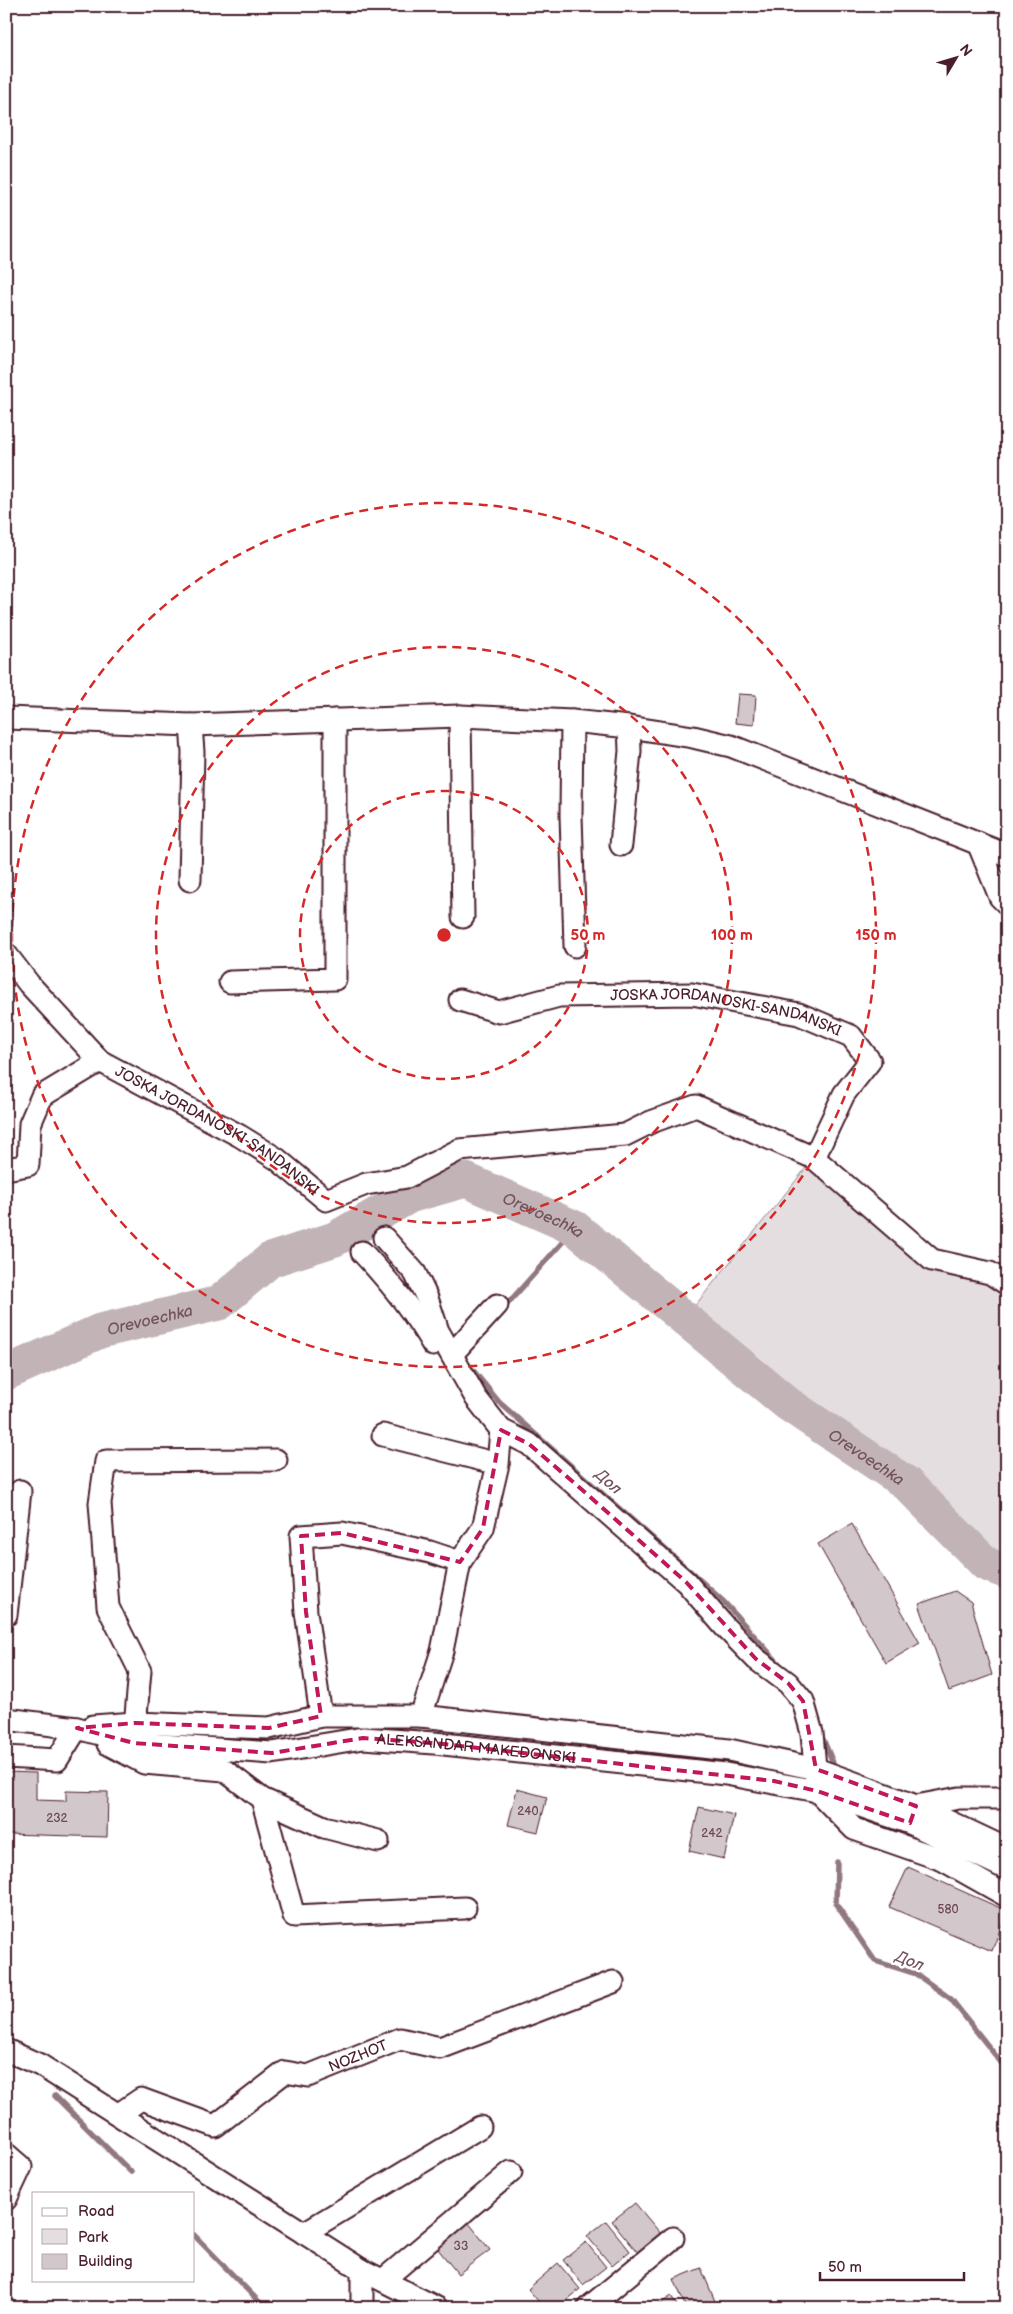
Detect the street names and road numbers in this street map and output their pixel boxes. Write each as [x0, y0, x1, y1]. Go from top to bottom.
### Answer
street label: JOSKA JORDANOSKI-SANDANSKI [610, 985, 844, 1041]
street label: JOSKA JORDANOSKI-SANDANSKI [112, 1062, 323, 1200]
street label: ALEKSANDAR MAKEDONSKI [376, 1730, 577, 1768]
street label: NOZHOT [326, 2036, 390, 2077]

